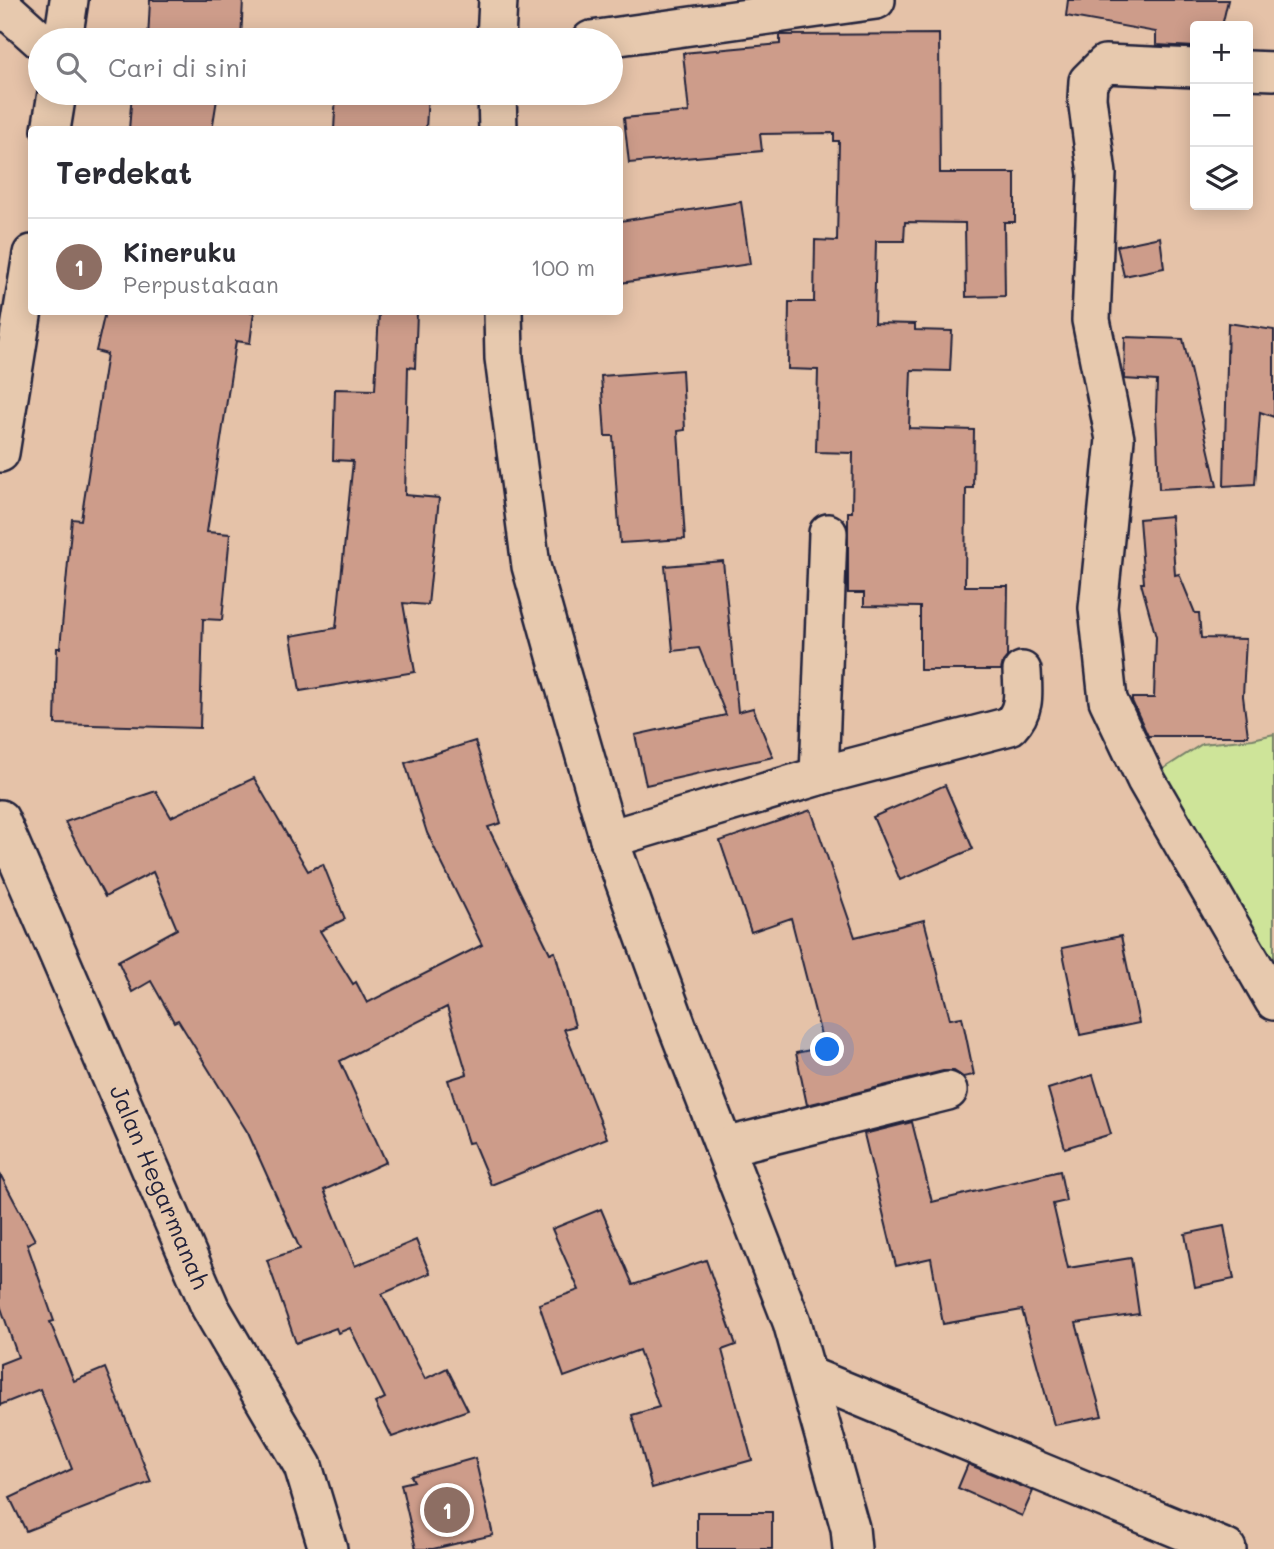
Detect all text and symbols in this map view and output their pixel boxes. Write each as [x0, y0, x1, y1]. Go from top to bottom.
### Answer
map controls [1190, 21, 1253, 210]
button: + [1190, 21, 1253, 84]
search box [28, 28, 623, 105]
icon: search [52, 48, 90, 86]
text: Cari di sini [108, 50, 248, 84]
button: − [1190, 84, 1253, 147]
button: layers [1190, 147, 1253, 210]
text: Terdekat [56, 152, 192, 192]
text: Kineruku [123, 235, 237, 269]
text: 1 [74, 252, 84, 282]
text: 100 m [531, 252, 595, 282]
text: Perpustakaan [123, 269, 279, 299]
your location [810, 1032, 844, 1066]
street label: Jalan Hegarmanah [103, 1080, 217, 1293]
pin: 1 [424, 1484, 470, 1536]

